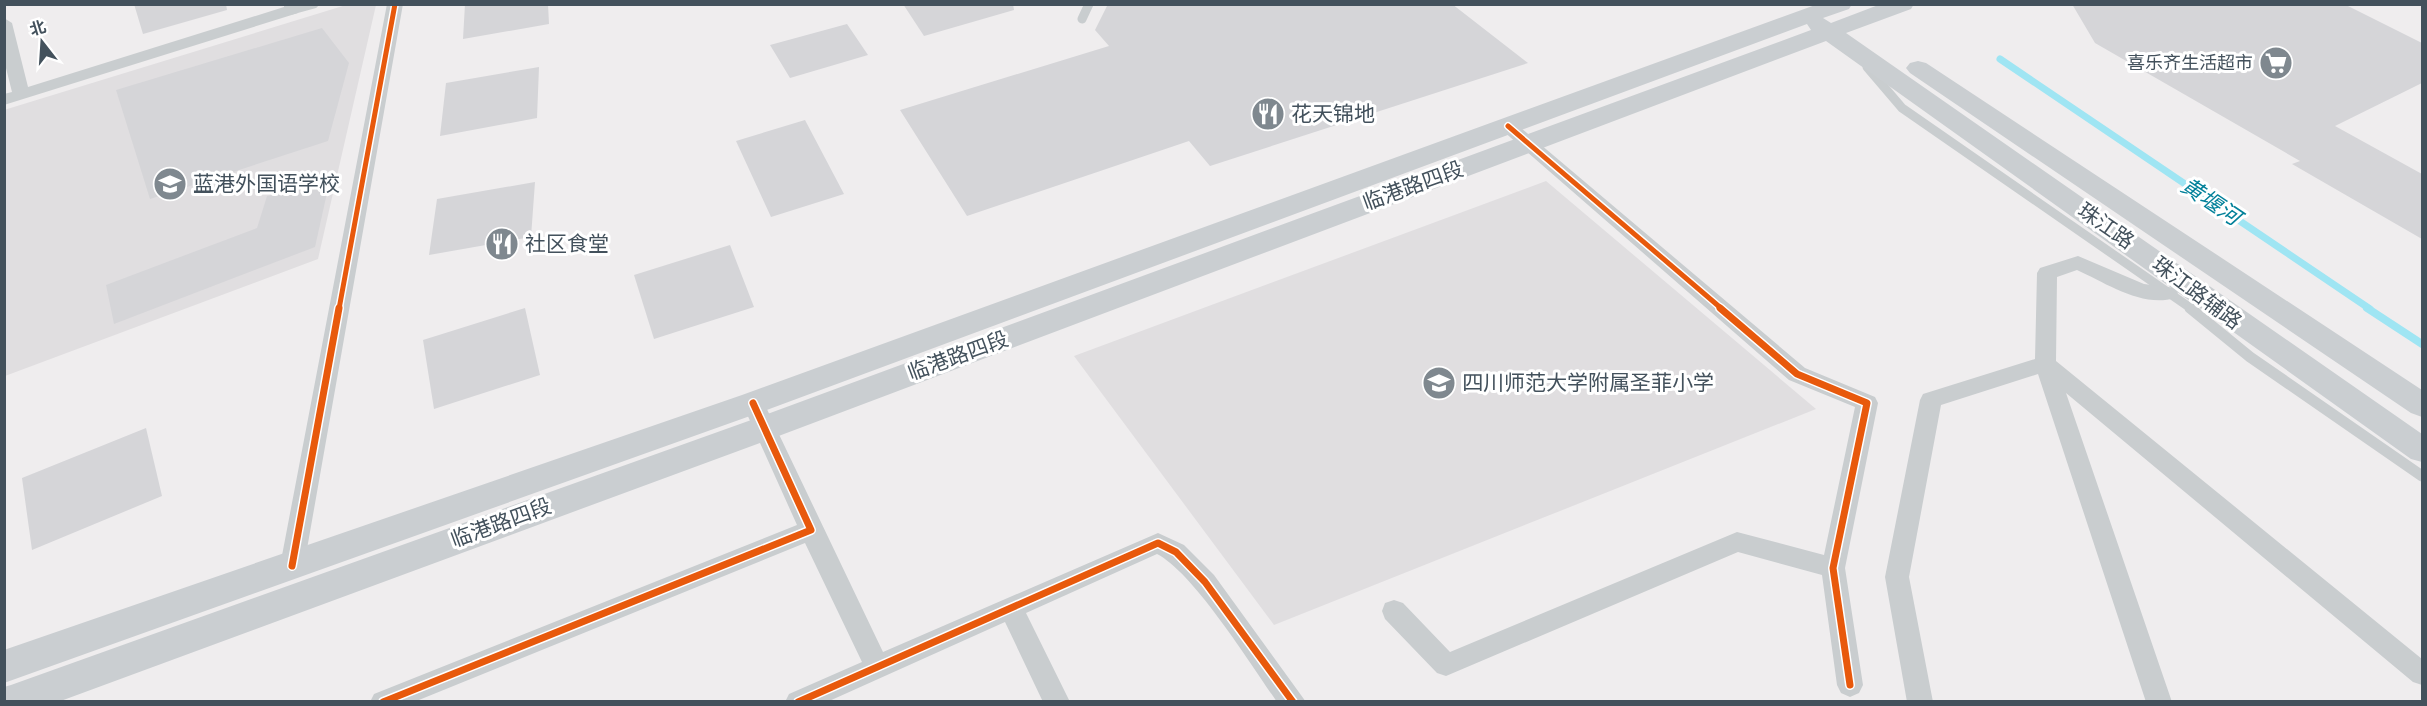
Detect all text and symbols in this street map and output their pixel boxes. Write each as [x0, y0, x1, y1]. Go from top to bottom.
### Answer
north arrow [12, 12, 72, 72]
text: 北 [27, 16, 48, 40]
supermarket icon: 喜乐齐生活超市 [2258, 45, 2294, 81]
place label: 喜乐齐生活超市 [2127, 51, 2253, 74]
restaurant icon: 花天锦地 [1250, 96, 1286, 132]
place label: 花天锦地 [1291, 100, 1375, 126]
street label: 临港路四段 [1359, 155, 1466, 215]
school or university icon: 蓝港外国语学校 [152, 166, 188, 202]
place label: 蓝港外国语学校 [193, 170, 340, 196]
water label: 黄堰河 [2176, 171, 2249, 233]
street label: 珠江路 [2073, 196, 2140, 254]
restaurant icon: 社区食堂 [484, 226, 520, 262]
place label: 社区食堂 [525, 230, 609, 256]
street label: 珠江路辅路 [2148, 250, 2247, 334]
street label: 临港路四段 [904, 325, 1011, 385]
school or university icon: 四川师范大学附属圣菲小学 [1421, 365, 1457, 401]
place label: 四川师范大学附属圣菲小学 [1462, 369, 1714, 395]
street label: 临港路四段 [447, 492, 554, 552]

